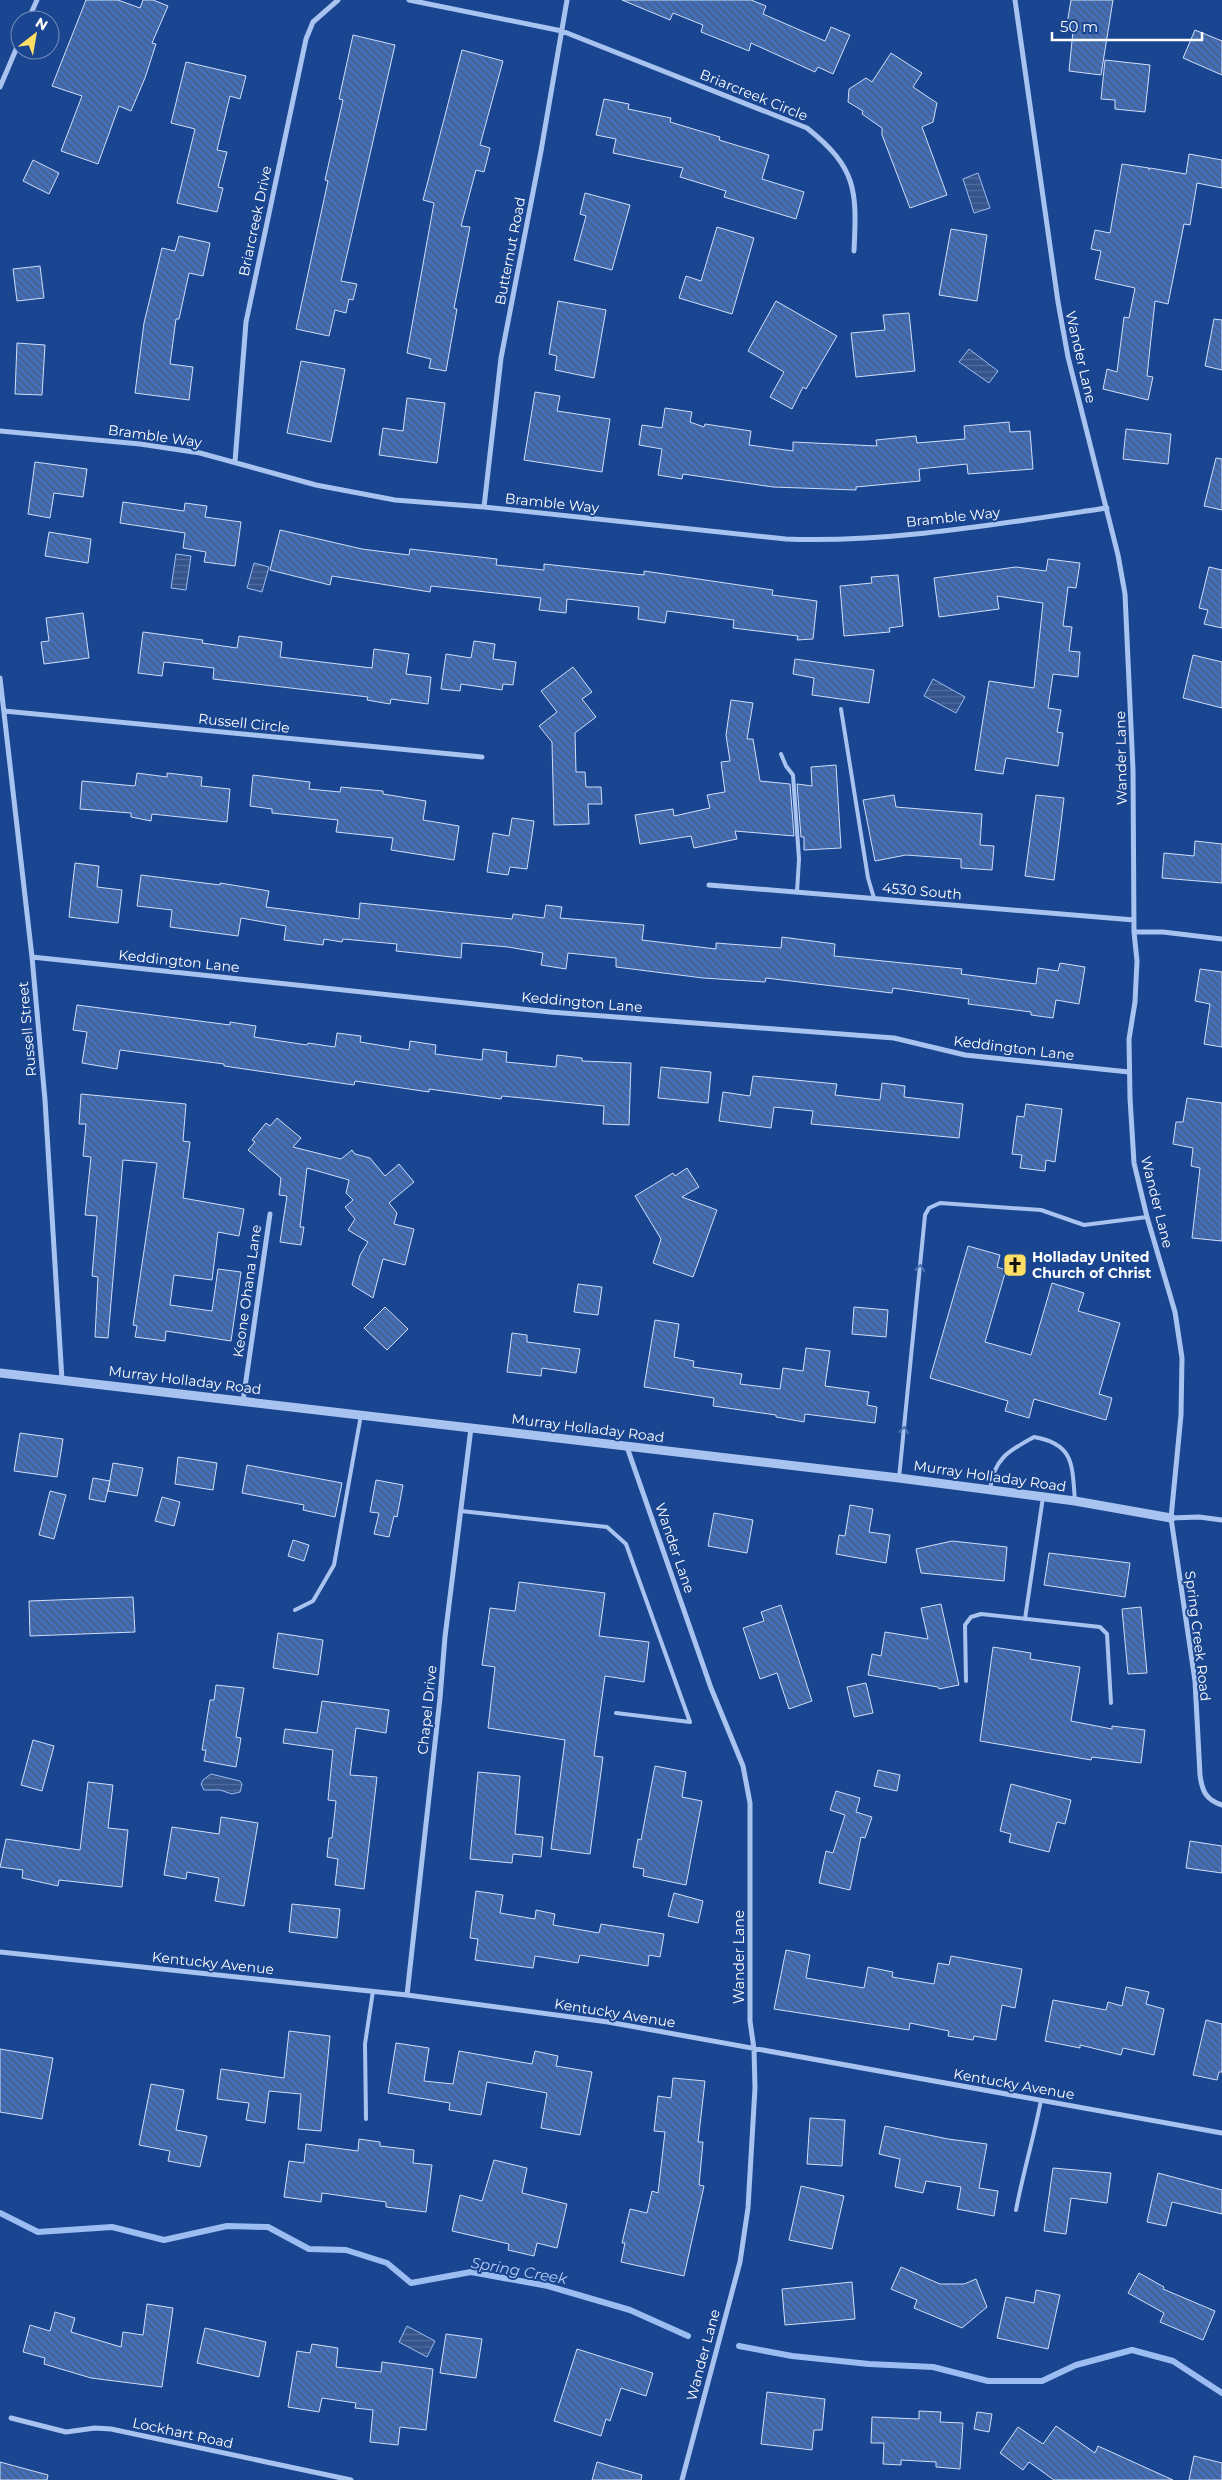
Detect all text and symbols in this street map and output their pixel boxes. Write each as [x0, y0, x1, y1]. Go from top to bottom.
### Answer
north arrow [10, 10, 60, 60]
scale bar [1052, 10, 1202, 42]
text: N [32, 13, 51, 34]
text: 50 m [1060, 17, 1098, 36]
street label: Briarcreek Circle [697, 65, 811, 125]
street label: Briarcreek Drive [235, 164, 275, 278]
street label: Butternut Road [491, 195, 529, 307]
street label: Wander Lane [1062, 309, 1100, 405]
street label: Bramble Way [107, 421, 203, 452]
street label: Bramble Way [504, 489, 600, 517]
street label: Bramble Way [905, 503, 1001, 531]
street label: Russell Circle [197, 709, 291, 737]
street label: Wander Lane [1111, 711, 1131, 805]
street label: 4530 South [881, 879, 963, 903]
street label: Keddington Lane [118, 946, 240, 976]
street label: Russell Street [14, 981, 40, 1077]
street label: Keddington Lane [521, 988, 643, 1016]
street label: Keddington Lane [953, 1032, 1075, 1064]
street label: Wander Lane [1137, 1154, 1177, 1250]
street label: Keone Ohana Lane [229, 1224, 265, 1358]
place label: Holladay United Church of Christ [1032, 1248, 1151, 1282]
church icon: Holladay United Church of Christ [1002, 1252, 1028, 1278]
one-way arrow [914, 1264, 925, 1272]
street label: Murray Holladay Road [108, 1362, 262, 1398]
street label: Murray Holladay Road [511, 1410, 665, 1446]
one-way arrow [898, 1425, 909, 1433]
street label: Murray Holladay Road [913, 1456, 1067, 1496]
street label: Wander Lane [651, 1501, 699, 1595]
street label: Spring Creek Road [1181, 1570, 1215, 1702]
street label: Chapel Drive [413, 1664, 441, 1756]
street label: Wander Lane [730, 1910, 748, 2004]
street label: Kentucky Avenue [151, 1948, 275, 1978]
street label: Kentucky Avenue [553, 1995, 677, 2031]
street label: Kentucky Avenue [952, 2064, 1076, 2104]
water label: Spring Creek [470, 2253, 570, 2289]
street label: Wander Lane [682, 2307, 724, 2403]
street label: Lockhart Road [131, 2414, 235, 2452]

